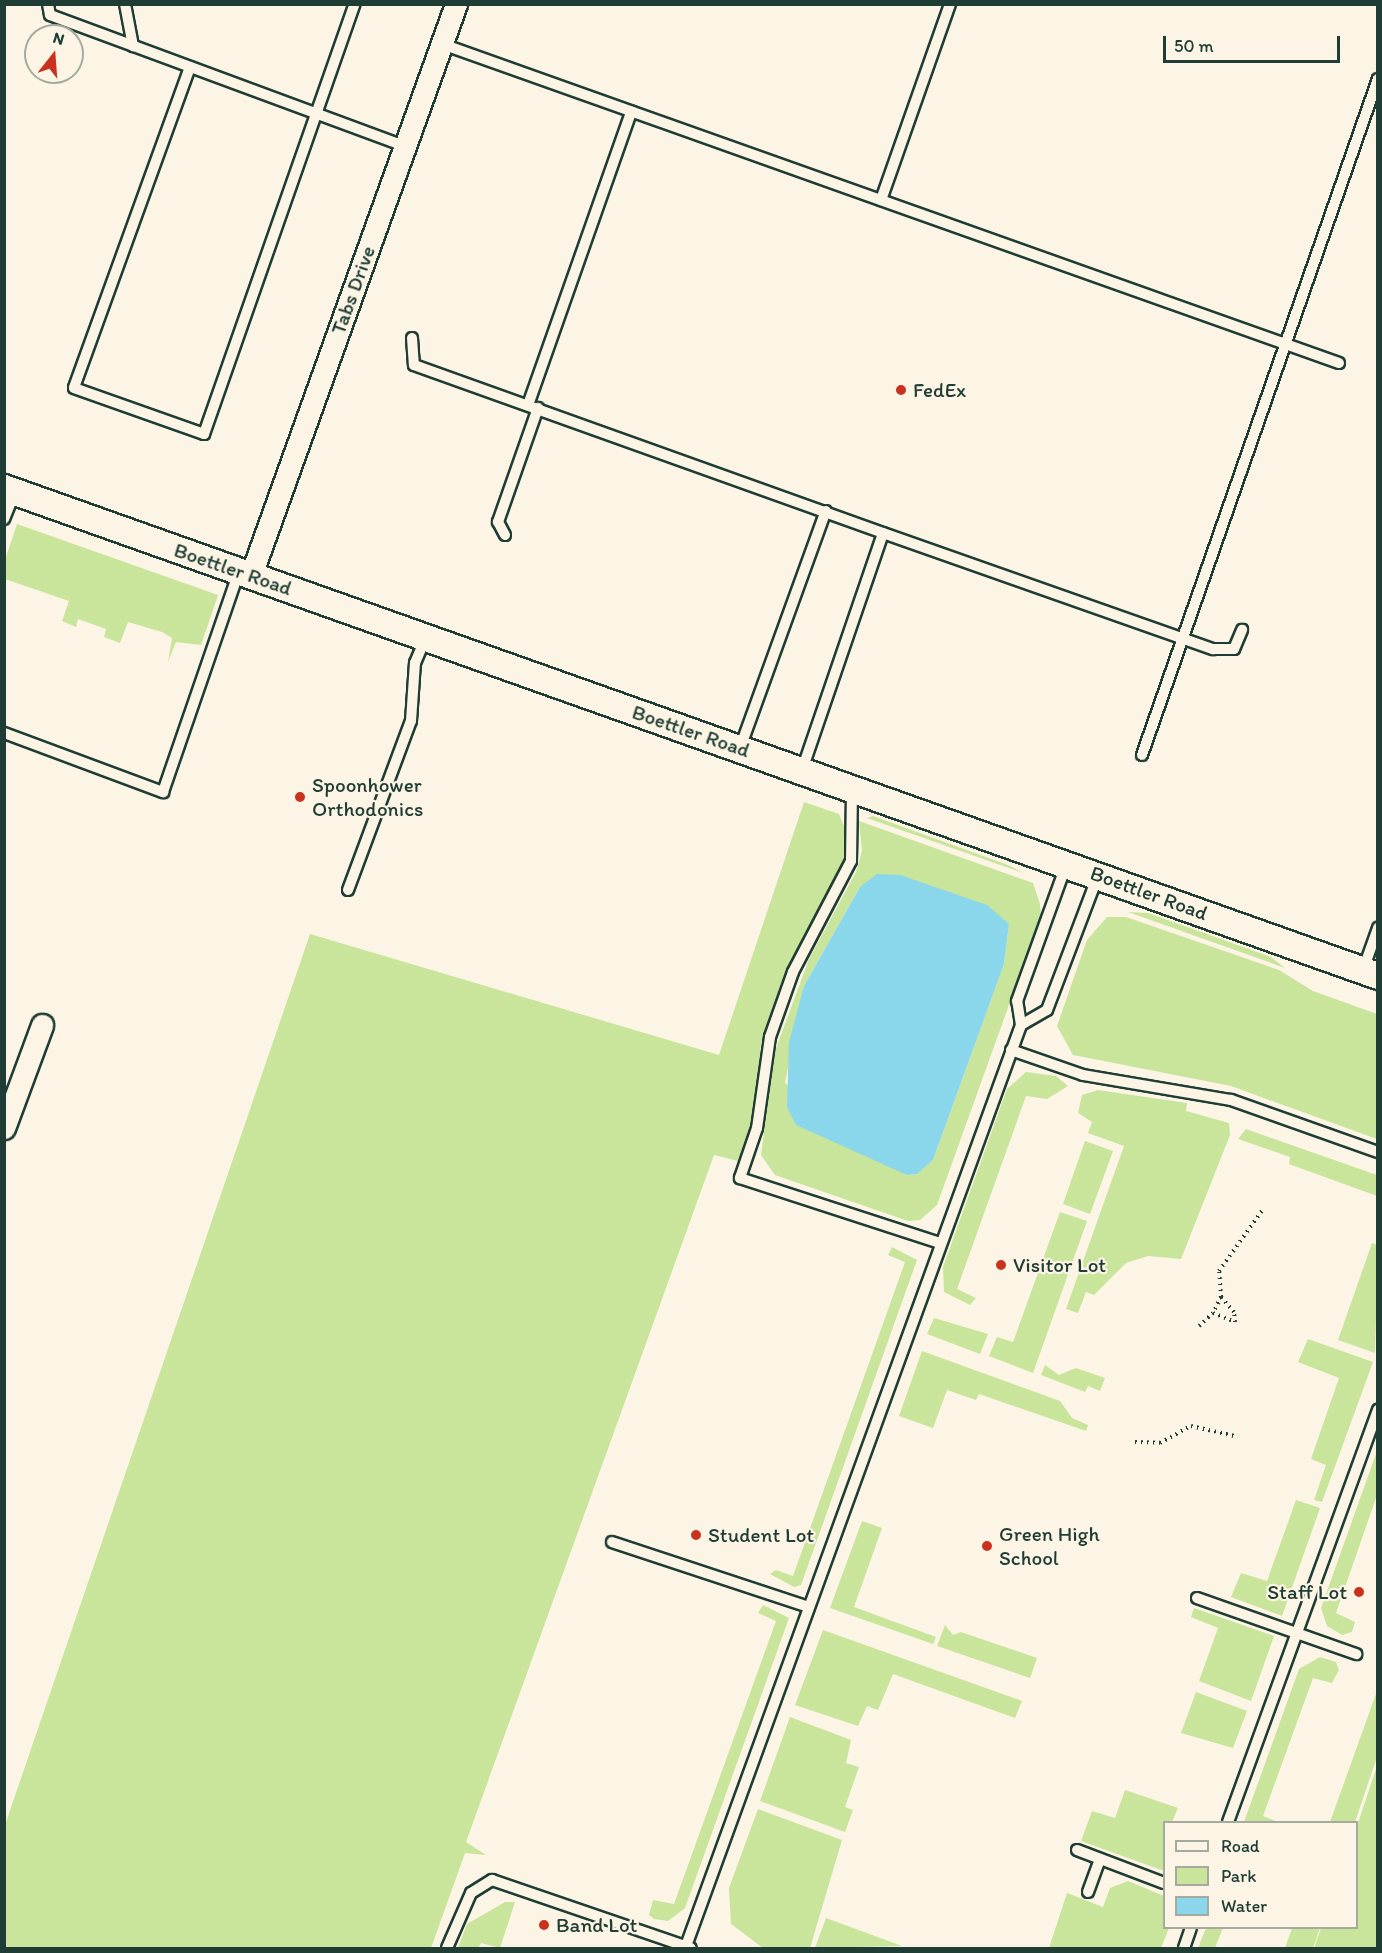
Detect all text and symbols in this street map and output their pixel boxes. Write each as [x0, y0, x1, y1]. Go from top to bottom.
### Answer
north arrow [24, 24, 84, 84]
scale bar [1166, 24, 1343, 62]
text: N [51, 28, 67, 49]
text: 50 m [1174, 35, 1214, 57]
street label: Tabs Drive [325, 242, 381, 338]
place label: FedEx [913, 377, 966, 403]
marker: FedEx [894, 383, 908, 397]
street label: Boettler Road [171, 537, 295, 601]
street label: Boettler Road [629, 699, 753, 763]
place label: Spoonhower Orthodonics [312, 772, 423, 822]
marker: Spoonhower Orthodonics [293, 790, 307, 804]
street label: Boettler Road [1087, 860, 1211, 926]
place label: Visitor Lot [1013, 1252, 1106, 1278]
marker: Visitor Lot [994, 1258, 1008, 1272]
place label: Green High School [999, 1521, 1099, 1571]
place label: Student Lot [708, 1522, 814, 1548]
marker: Student Lot [689, 1528, 703, 1542]
marker: Green High School [980, 1539, 994, 1553]
place label: Staff Lot [1267, 1579, 1347, 1605]
marker: Staff Lot [1352, 1585, 1366, 1599]
legend [1163, 1821, 1358, 1929]
text: Road [1221, 1835, 1260, 1857]
text: Park [1221, 1865, 1256, 1887]
text: Water [1221, 1895, 1267, 1917]
place label: Band Lot [556, 1912, 637, 1938]
marker: Band Lot [537, 1918, 551, 1932]

